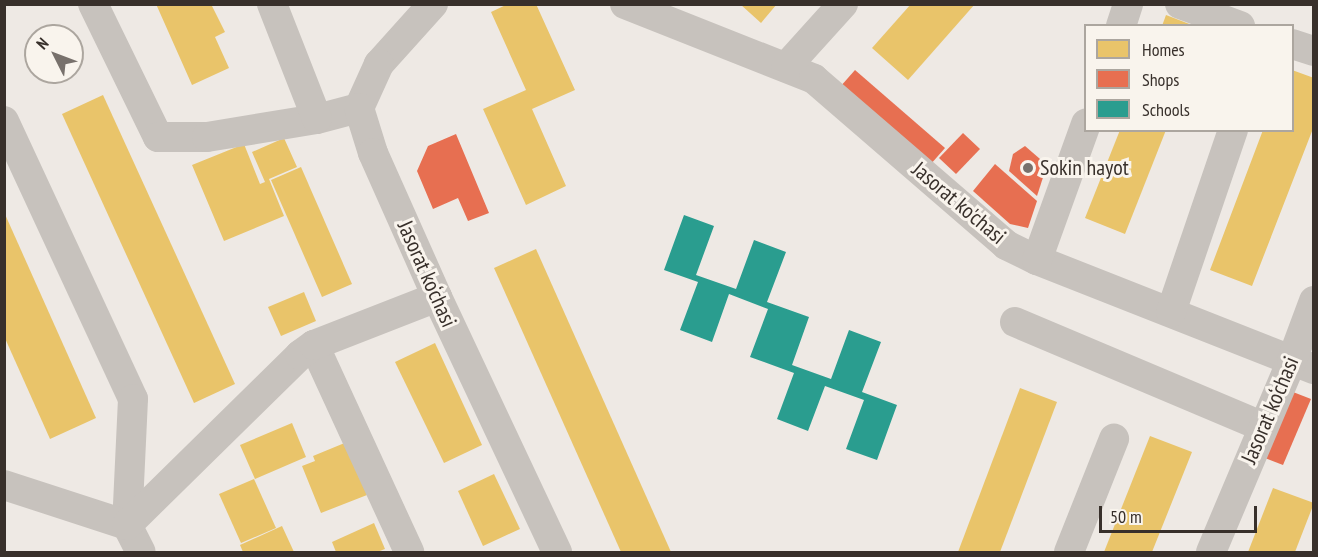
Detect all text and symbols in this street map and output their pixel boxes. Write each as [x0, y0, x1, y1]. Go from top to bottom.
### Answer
north arrow [24, 24, 84, 84]
legend [1084, 24, 1294, 132]
text: N [32, 33, 52, 53]
text: Homes [1142, 38, 1185, 61]
text: Shops [1142, 68, 1179, 91]
text: Schools [1142, 98, 1190, 121]
place label: Sokin hayot [1040, 155, 1129, 181]
street label: Jasorat ko'chasi [907, 156, 1011, 250]
marker: Sokin hayot [1021, 161, 1035, 175]
street label: Jasorat ko‘chasi [392, 217, 462, 331]
street label: Jasorat ko‘chasi [1236, 353, 1304, 467]
scale bar [1102, 494, 1260, 532]
text: 50 m [1110, 505, 1142, 528]

